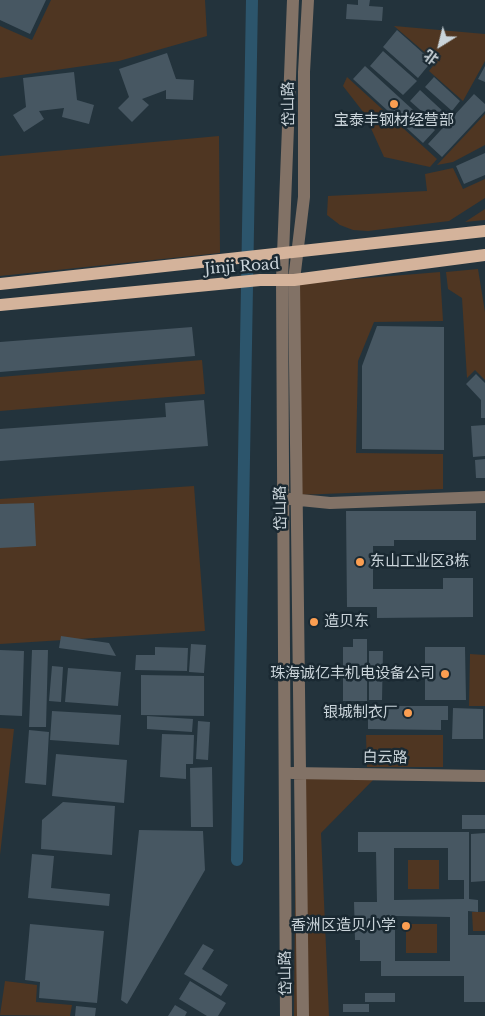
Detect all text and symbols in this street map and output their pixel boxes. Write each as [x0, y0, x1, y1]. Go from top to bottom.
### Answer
north arrow [415, 20, 465, 70]
text: 北 [420, 46, 442, 69]
street label: 岱山路 [280, 81, 298, 127]
marker: 宝泰丰钢材经营部 [388, 98, 400, 110]
place label: 宝泰丰钢材经营部 [334, 112, 454, 130]
street label: Jinji Road [204, 255, 280, 279]
street label: 岱山路 [272, 485, 290, 531]
place label: 东山工业区3栋 [370, 553, 469, 571]
marker: 东山工业区3栋 [354, 556, 366, 568]
place label: 造贝东 [324, 613, 369, 631]
marker: 造贝东 [308, 616, 320, 628]
place label: 珠海诚亿丰机电设备公司 [270, 665, 435, 683]
marker: 珠海诚亿丰机电设备公司 [439, 668, 451, 680]
place label: 银城制衣厂 [323, 704, 398, 722]
marker: 银城制衣厂 [402, 707, 414, 719]
street label: 白云路 [362, 749, 408, 767]
place label: 香洲区造贝小学 [291, 917, 396, 935]
marker: 香洲区造贝小学 [400, 920, 412, 932]
street label: 岱山路 [277, 950, 295, 996]

